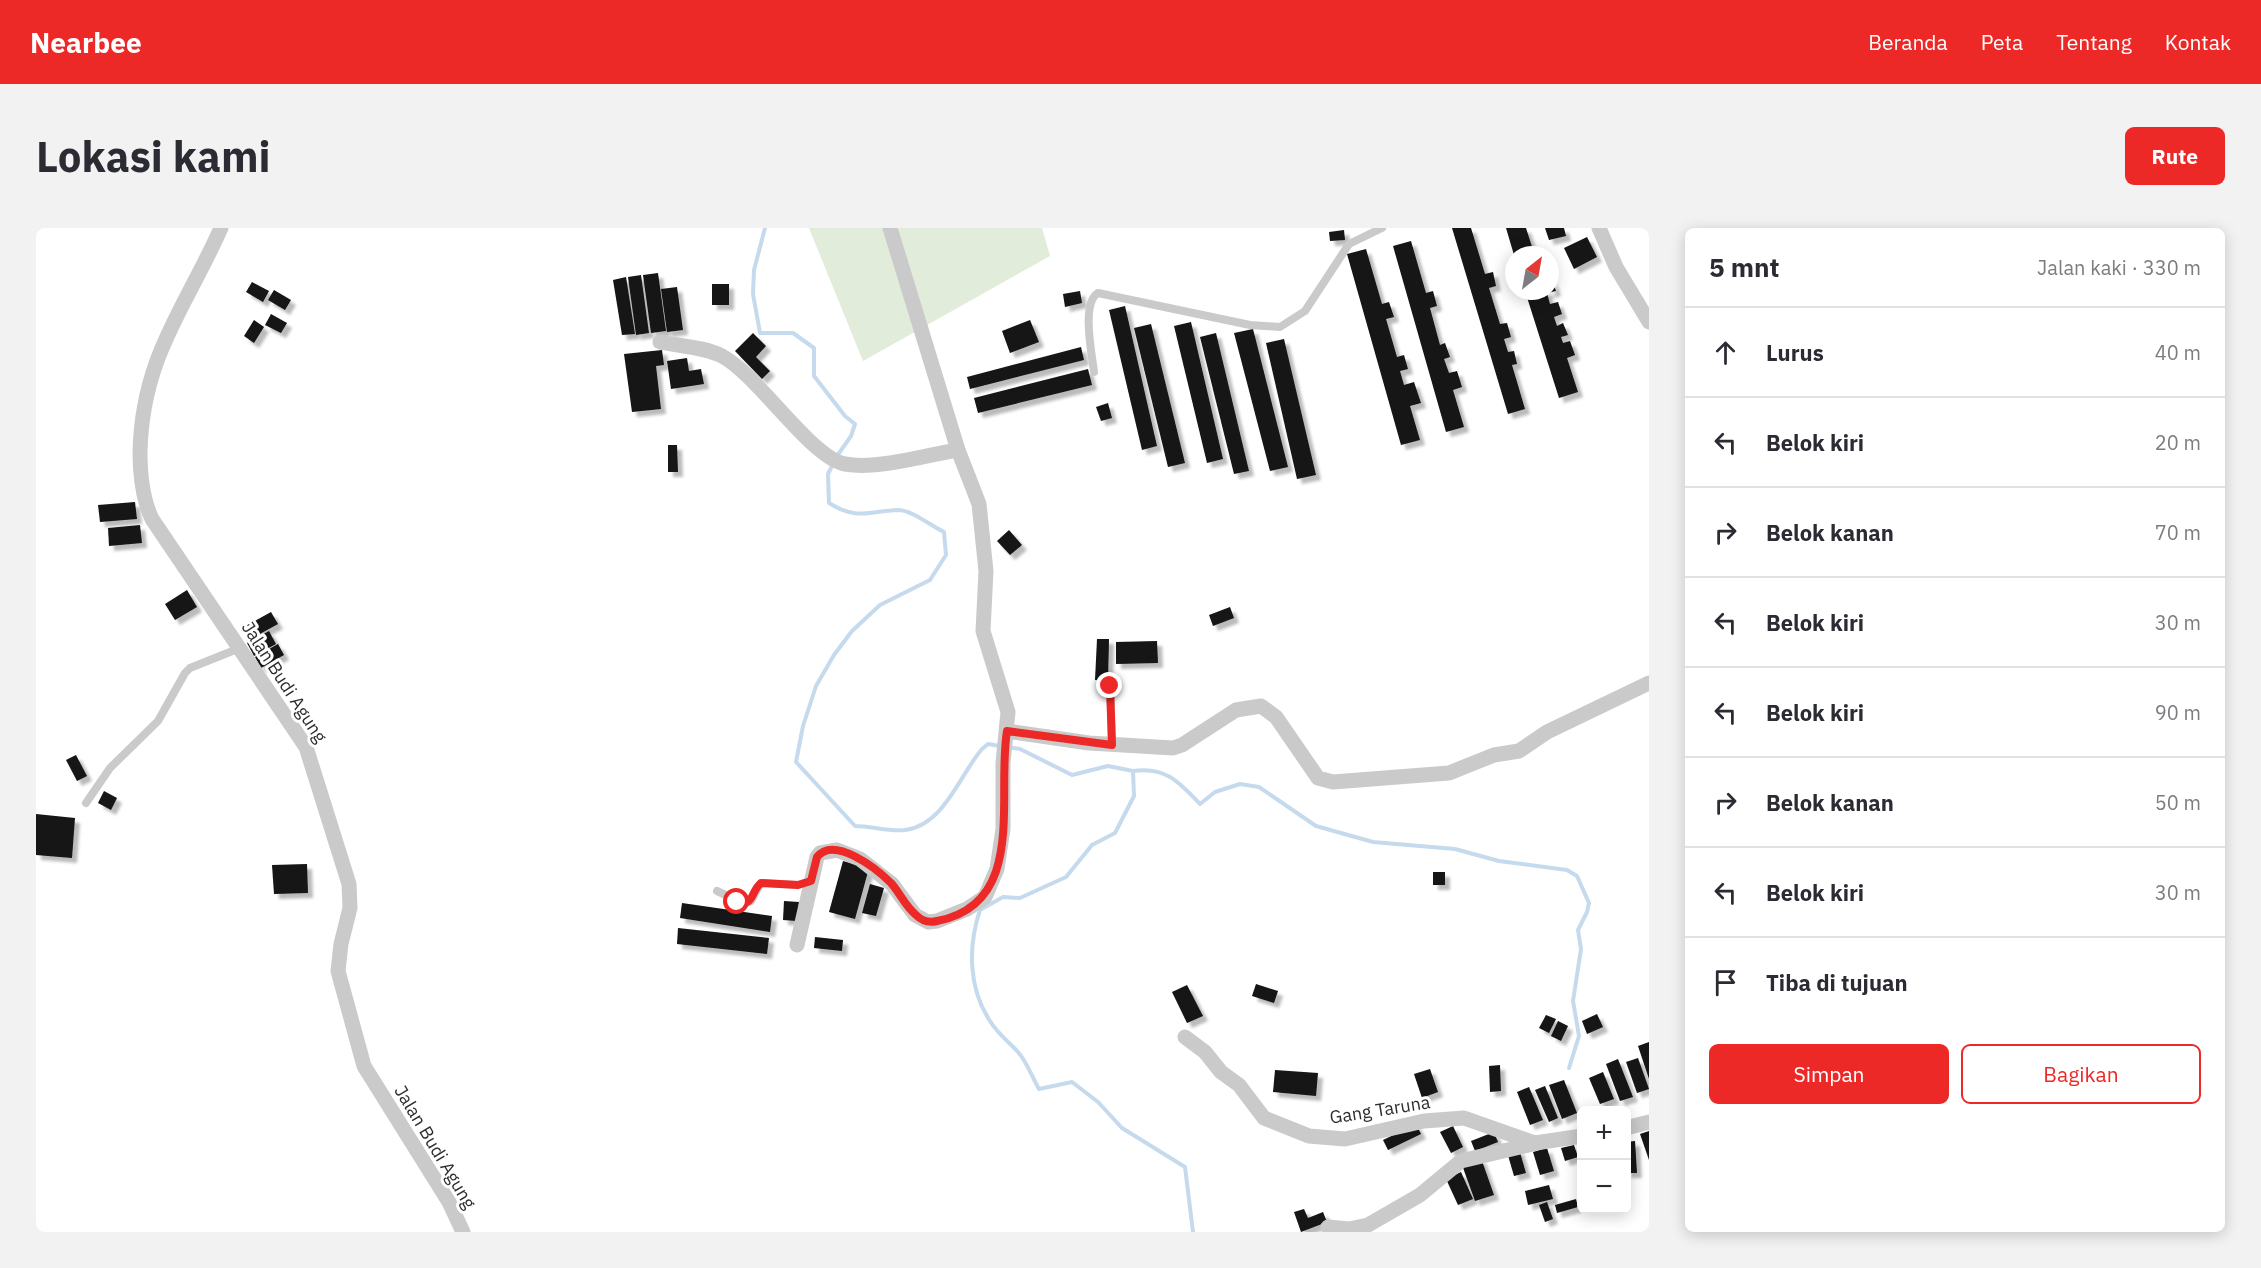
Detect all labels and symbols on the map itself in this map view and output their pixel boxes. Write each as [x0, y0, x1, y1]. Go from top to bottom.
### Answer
north arrow [1505, 246, 1559, 300]
street label: Jalan Budi Agung [237, 617, 332, 747]
route end [1096, 672, 1122, 698]
route start [723, 888, 749, 914]
street label: Jalan Budi Agung [390, 1081, 482, 1213]
street label: Gang Taruna [1328, 1090, 1432, 1129]

